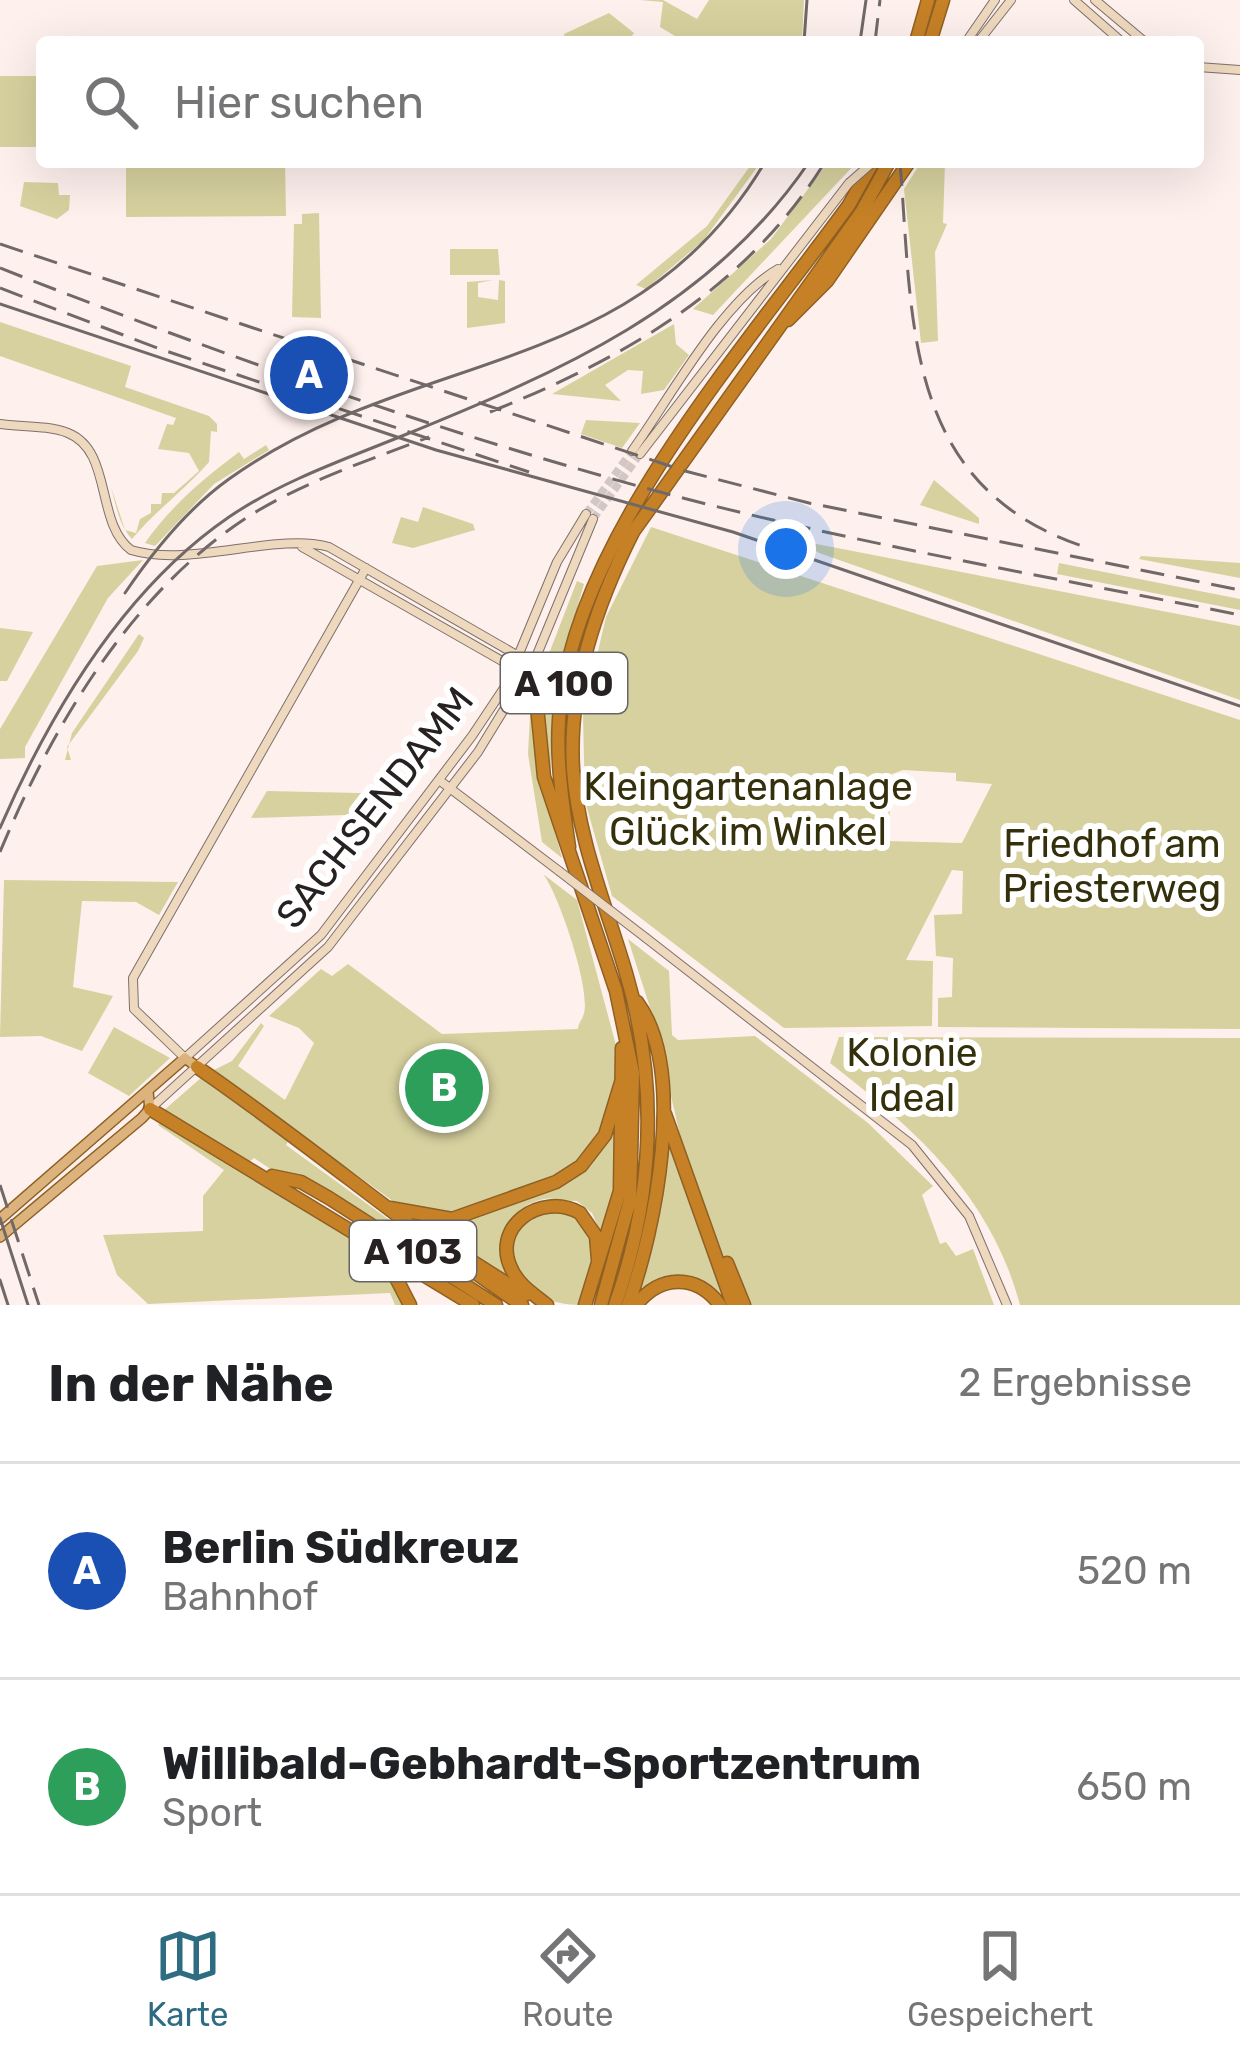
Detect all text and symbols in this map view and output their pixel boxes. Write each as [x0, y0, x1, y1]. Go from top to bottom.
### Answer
search box [36, 36, 1204, 168]
icon: search [78, 69, 144, 135]
text: Hier suchen [174, 76, 424, 129]
pin: A [270, 330, 348, 420]
your location [756, 519, 816, 579]
road number: A 100 [501, 653, 627, 713]
street label: SACHSENDAMM [267, 678, 483, 938]
park label: Kleingartenanlage Glück im Winkel [583, 764, 913, 855]
park label: Friedhof am Priesterweg [1003, 821, 1221, 912]
park label: Kolonie Ideal [846, 1030, 978, 1121]
pin: B [405, 1043, 483, 1133]
road number: A 103 [350, 1221, 476, 1281]
text: In der Nähe [48, 1353, 334, 1414]
text: 2 Ergebnisse [958, 1360, 1192, 1406]
text: Berlin Südkreuz [162, 1521, 519, 1574]
text: A [73, 1548, 101, 1594]
text: 520 m [1077, 1548, 1192, 1594]
text: Bahnhof [162, 1574, 318, 1620]
text: Willibald-Gebhardt-Sportzentrum [162, 1737, 921, 1790]
text: B [73, 1764, 101, 1810]
text: 650 m [1076, 1764, 1192, 1810]
text: Sport [162, 1790, 262, 1836]
tab: Karte [147, 1923, 228, 2034]
tab: Route [522, 1923, 614, 2034]
tab: Gespeichert [907, 1923, 1093, 2034]

